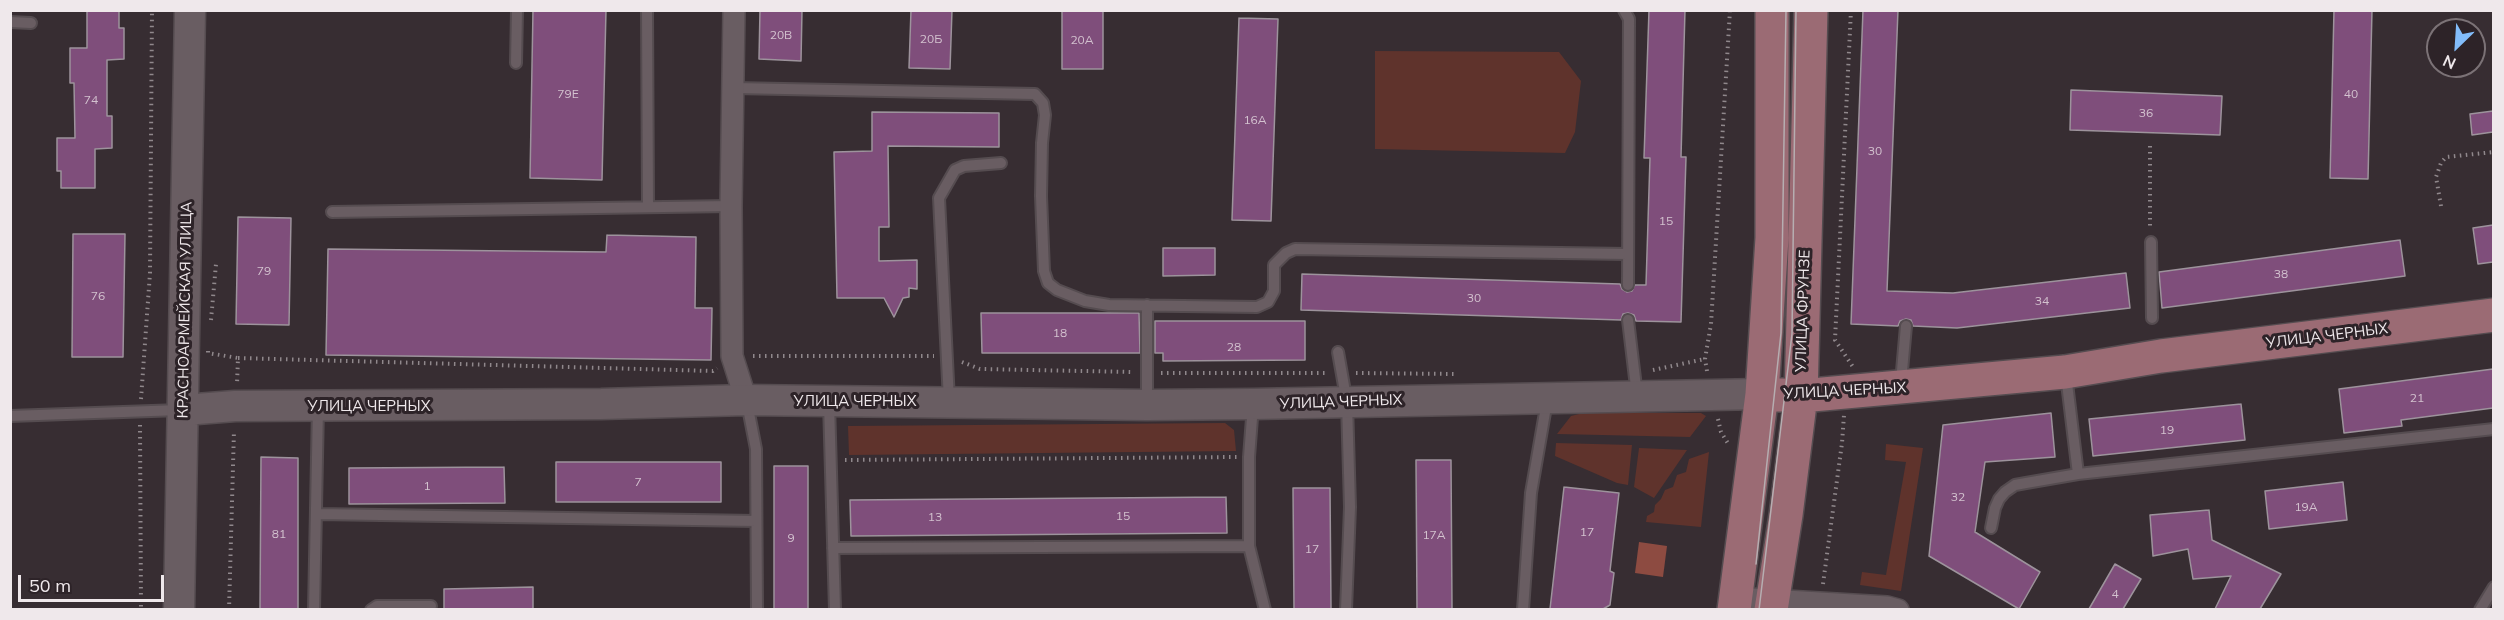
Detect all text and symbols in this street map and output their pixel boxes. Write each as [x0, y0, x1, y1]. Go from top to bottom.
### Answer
north arrow [2426, 18, 2486, 78]
house number: 20В [770, 28, 792, 42]
house number: 20Б [920, 32, 942, 46]
house number: 20А [1070, 33, 1094, 47]
text: N [2440, 51, 2459, 74]
house number: 79Е [557, 87, 579, 101]
house number: 40 [2344, 87, 2358, 101]
house number: 74 [84, 93, 98, 107]
house number: 36 [2139, 106, 2153, 120]
house number: 16А [1243, 113, 1267, 127]
house number: 30 [1868, 144, 1882, 158]
street label: КРАСНОАРМЕЙСКАЯ УЛИЦА [174, 202, 196, 418]
house number: 15 [1659, 214, 1673, 228]
street label: УЛИЦА ФРУНЗЕ [1792, 250, 1814, 372]
house number: 79 [257, 264, 271, 278]
house number: 38 [2274, 267, 2288, 281]
house number: 76 [91, 289, 105, 303]
house number: 30 [1467, 291, 1481, 305]
house number: 34 [2035, 294, 2049, 308]
street label: УЛИЦА ЧЕРНЫХ [2265, 320, 2389, 352]
house number: 18 [1053, 326, 1067, 340]
house number: 28 [1227, 340, 1241, 354]
street label: УЛИЦА ЧЕРНЫХ [1783, 379, 1907, 403]
street label: УЛИЦА ЧЕРНЫХ [1279, 391, 1403, 413]
house number: 21 [2410, 391, 2424, 405]
street label: УЛИЦА ЧЕРНЫХ [794, 392, 916, 410]
street label: УЛИЦА ЧЕРНЫХ [308, 397, 430, 415]
house number: 19 [2160, 423, 2174, 437]
house number: 7 [634, 475, 642, 489]
house number: 1 [423, 479, 431, 493]
house number: 32 [1951, 490, 1965, 504]
house number: 19А [2294, 500, 2318, 514]
house number: 15 [1116, 509, 1130, 523]
house number: 13 [928, 510, 942, 524]
house number: 17 [1580, 525, 1594, 539]
house number: 81 [272, 527, 286, 541]
house number: 17А [1422, 528, 1446, 542]
house number: 9 [787, 531, 795, 545]
house number: 17 [1305, 542, 1319, 556]
scale bar [21, 563, 166, 601]
text: 50 m [29, 574, 71, 597]
house number: 4 [2111, 587, 2119, 601]

